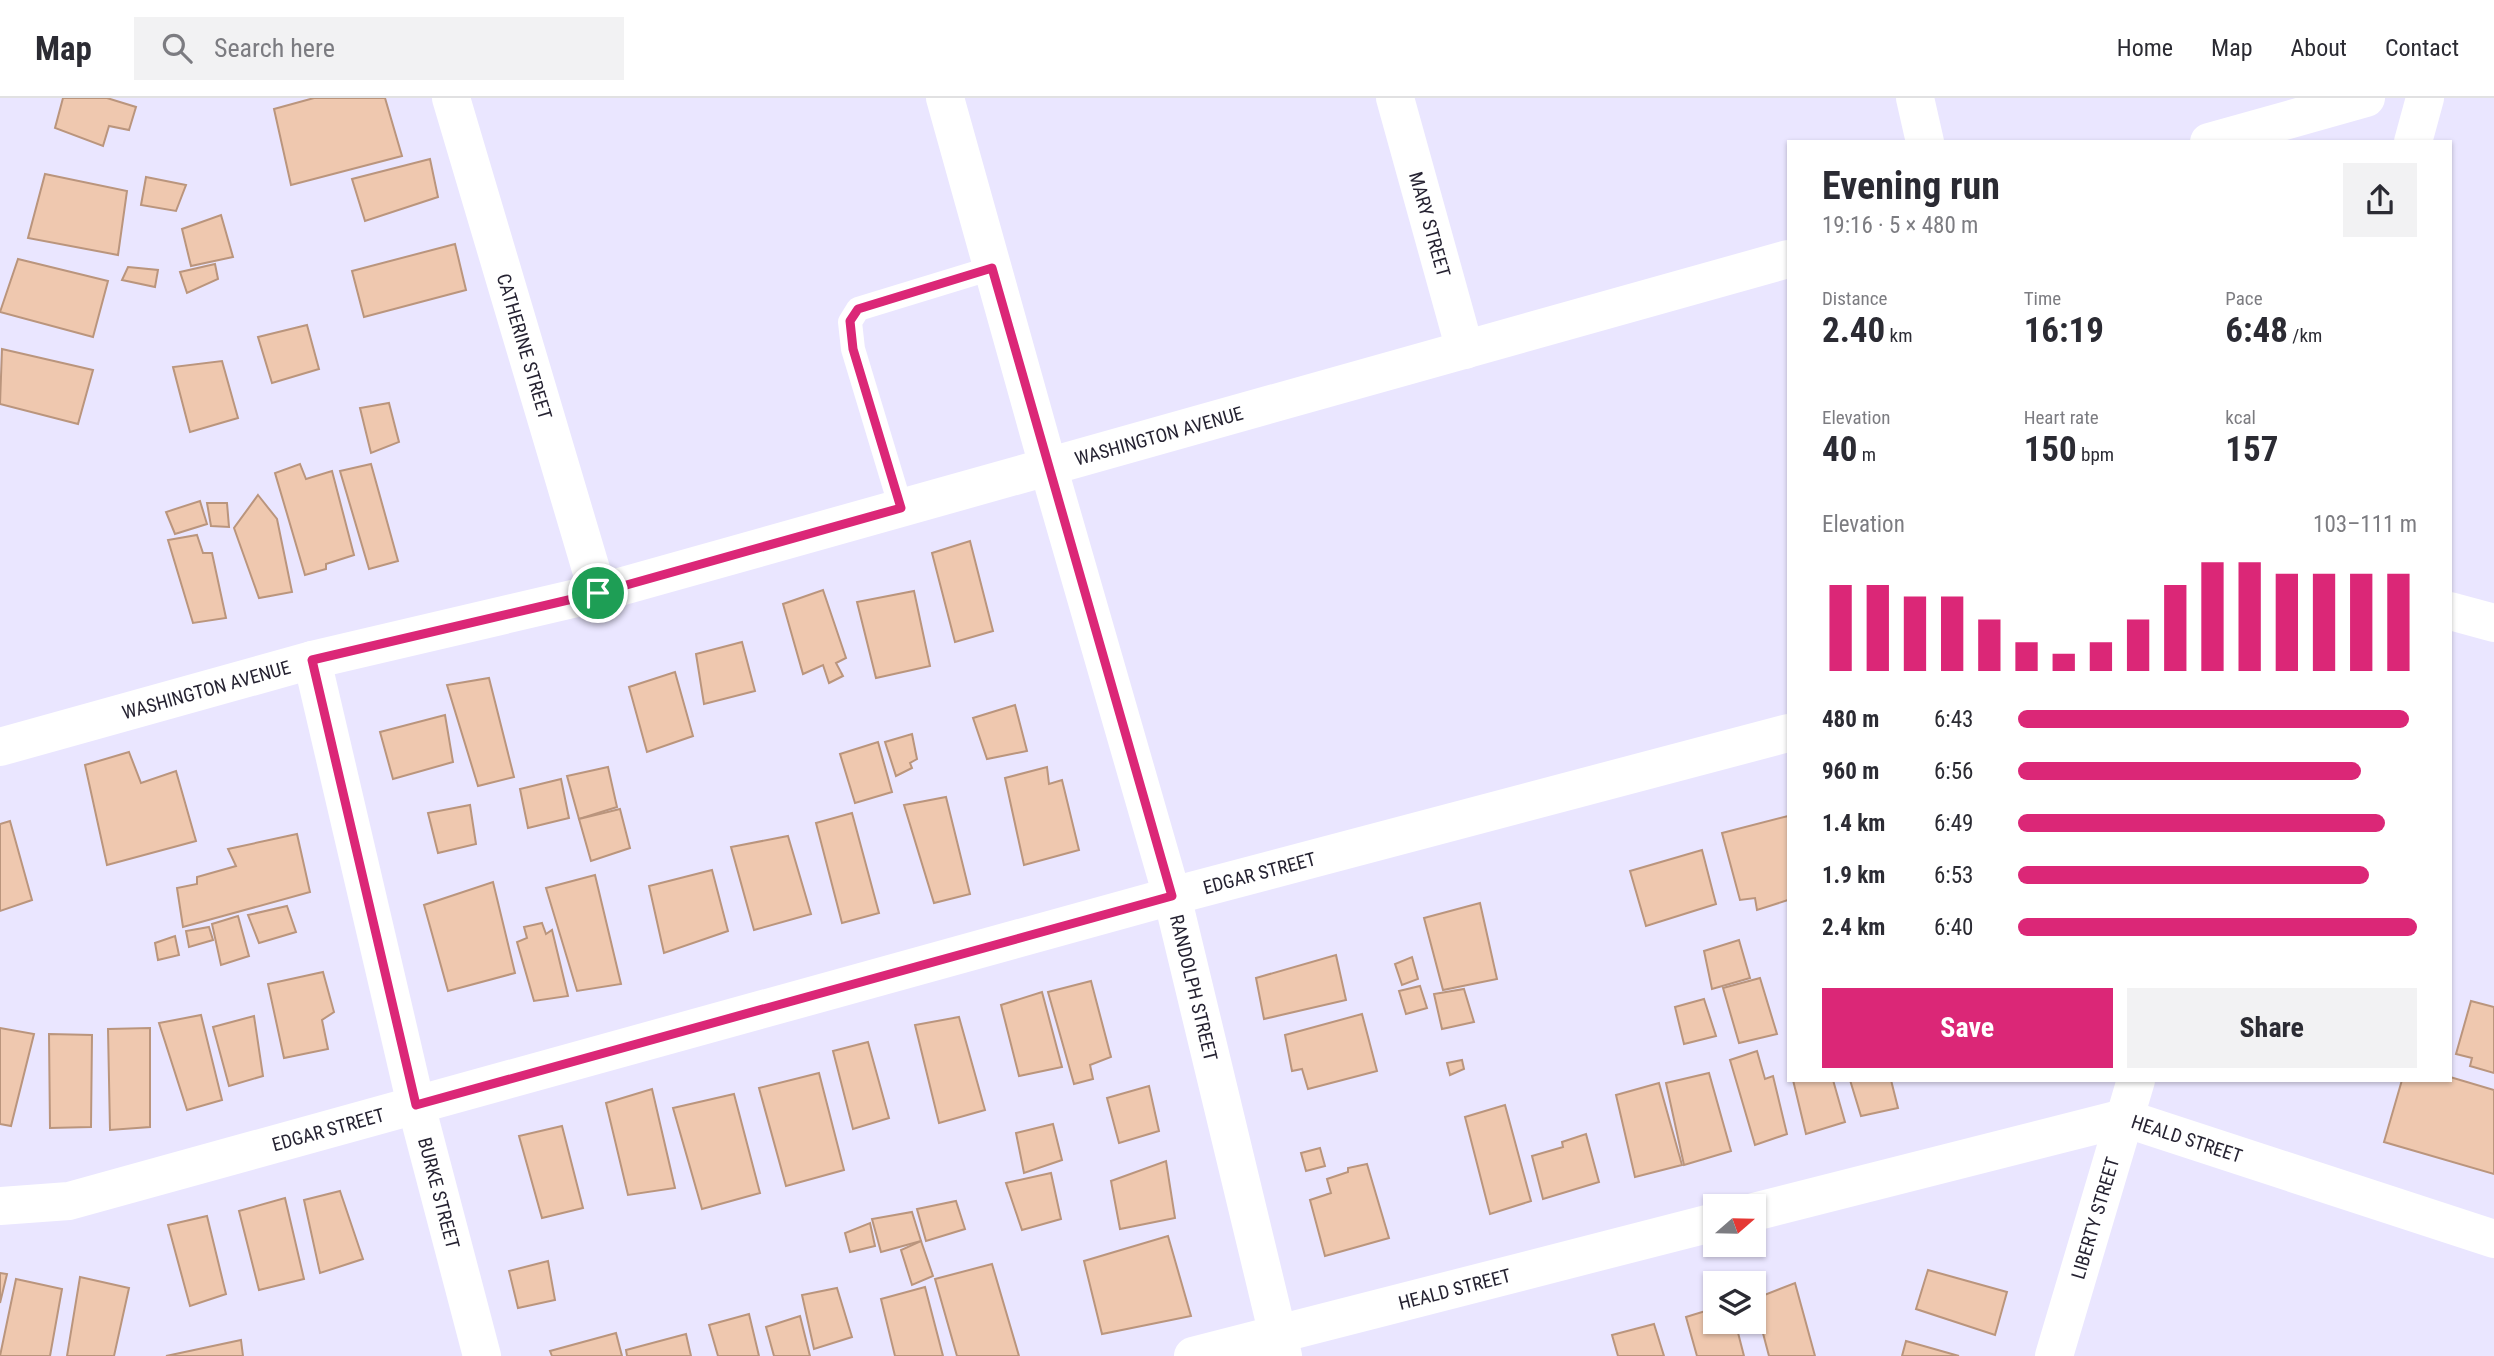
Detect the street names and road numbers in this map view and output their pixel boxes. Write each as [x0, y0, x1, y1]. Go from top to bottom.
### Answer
street label: MARY STREET [1404, 169, 1456, 280]
street label: CATHERINE STREET [492, 271, 557, 422]
street label: WASHINGTON AVENUE [1072, 401, 1245, 470]
street label: WASHINGTON AVENUE [119, 655, 293, 724]
street label: EDGAR STREET [1200, 847, 1318, 899]
street label: RANDOLPH STREET [1165, 912, 1223, 1063]
street label: EDGAR STREET [269, 1103, 387, 1156]
street label: HEALD STREET [2129, 1110, 2245, 1167]
street label: BURKE STREET [414, 1135, 465, 1251]
street label: LIBERTY STREET [2066, 1154, 2124, 1282]
street label: HEALD STREET [1396, 1263, 1513, 1314]

